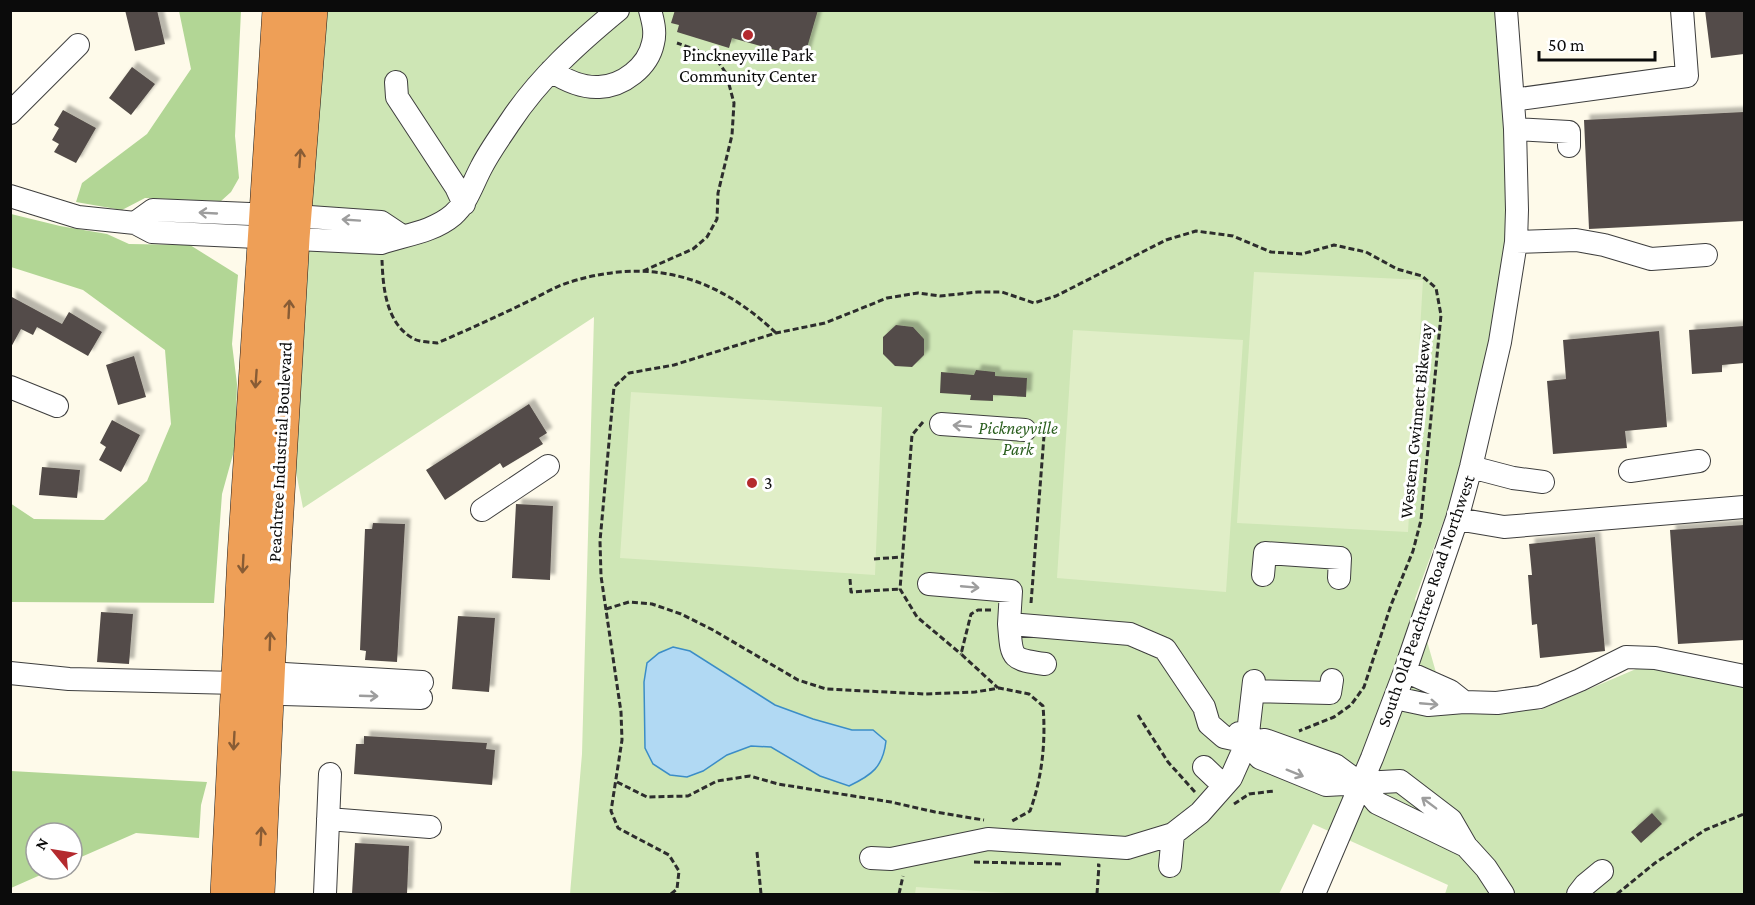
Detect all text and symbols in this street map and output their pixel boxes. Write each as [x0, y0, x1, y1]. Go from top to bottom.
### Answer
scale bar [1539, 24, 1654, 62]
marker: Pinckneyville Park Community Center [741, 28, 755, 42]
text: 50 m [1548, 35, 1585, 55]
place label: Pinckneyville Park Community Center [679, 45, 818, 86]
one-way arrow [295, 148, 306, 168]
one-way arrow [198, 207, 218, 218]
one-way arrow [341, 214, 361, 225]
one-way arrow [283, 299, 294, 319]
street label: Western Gwinnett Bikeway [1396, 322, 1436, 520]
street label: Peachtree Industrial Boulevard [264, 341, 296, 563]
one-way arrow [250, 368, 261, 388]
park label: Pickneyville Park [978, 418, 1058, 459]
one-way arrow [952, 420, 972, 431]
street label: South Old Peachtree Road Northwest [1373, 471, 1479, 730]
place label: 3 [764, 473, 773, 493]
marker: 3 [745, 476, 759, 490]
one-way arrow [238, 554, 249, 573]
one-way arrow [960, 582, 980, 593]
one-way arrow [264, 632, 275, 652]
one-way arrow [358, 690, 378, 701]
one-way arrow [1419, 699, 1439, 710]
one-way arrow [228, 731, 239, 751]
one-way arrow [1285, 768, 1304, 779]
one-way arrow [1421, 796, 1437, 809]
north arrow [24, 821, 84, 881]
one-way arrow [255, 827, 266, 847]
text: N [31, 835, 52, 853]

